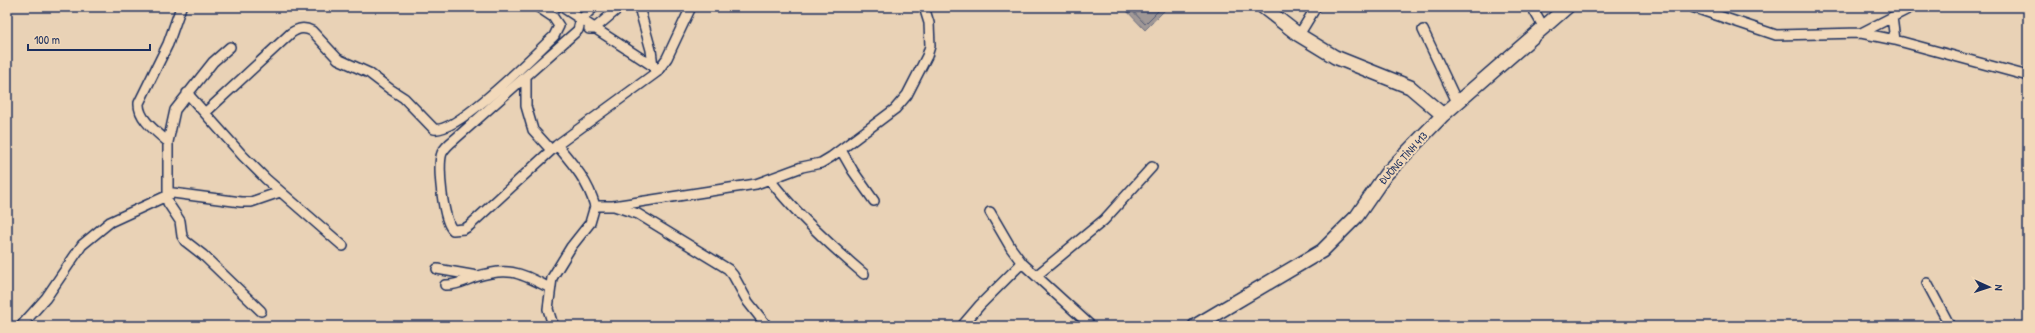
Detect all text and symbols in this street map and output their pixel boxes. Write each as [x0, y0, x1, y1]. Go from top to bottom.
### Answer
scale bar [28, 26, 150, 52]
text: 100 m [34, 31, 60, 48]
street label: ĐƯỜNG TỈNH 413 [1376, 129, 1430, 187]
north arrow [1969, 267, 2009, 307]
text: N [1992, 284, 2006, 291]

